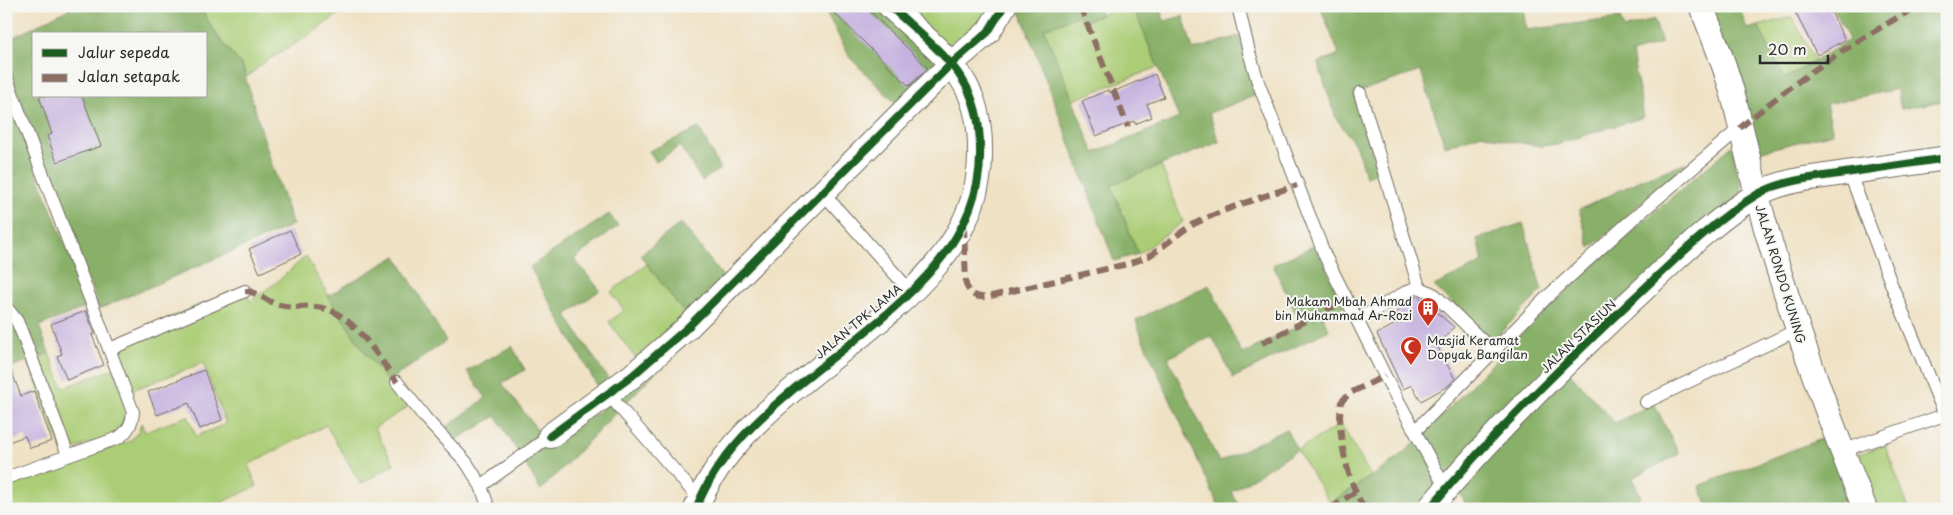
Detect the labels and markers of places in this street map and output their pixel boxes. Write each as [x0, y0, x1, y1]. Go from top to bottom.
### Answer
place label: Makam Mbah Ahmad bin Muhammad Ar-Rozi [1275, 292, 1412, 324]
building icon: Makam Mbah Ahmad bin Muhammad Ar-Rozi [1416, 296, 1440, 327]
place label: Masjid Keramat Dopyak Bangilan [1427, 331, 1528, 363]
mosque icon: Masjid Keramat Dopyak Bangilan [1399, 335, 1423, 366]

